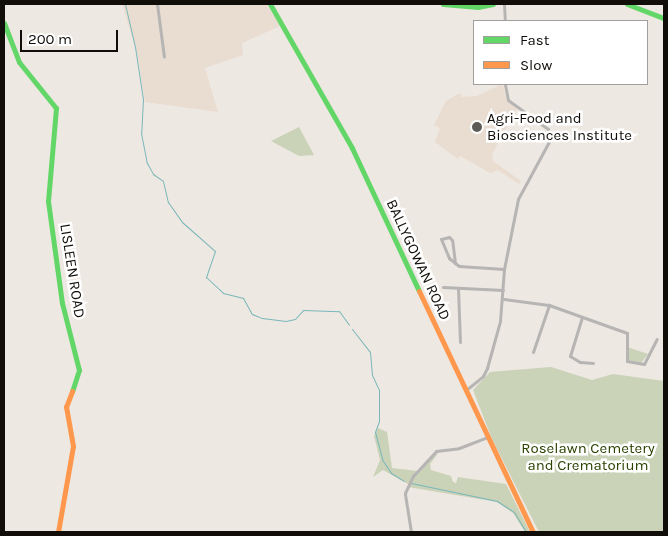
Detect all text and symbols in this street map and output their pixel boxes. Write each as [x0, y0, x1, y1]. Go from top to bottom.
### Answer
scale bar [22, 20, 120, 52]
legend [473, 20, 648, 85]
text: 200 m [28, 30, 72, 48]
text: Fast [520, 31, 549, 49]
text: Slow [520, 56, 552, 74]
place label: Agri-Food and Biosciences Institute [487, 109, 632, 144]
marker: Agri-Food and Biosciences Institute [471, 121, 483, 133]
street label: BALLYGOWAN ROAD [382, 197, 454, 323]
street label: LISLEEN ROAD [56, 222, 88, 320]
park label: Roselawn Cemetery and Crematorium [521, 439, 655, 474]

